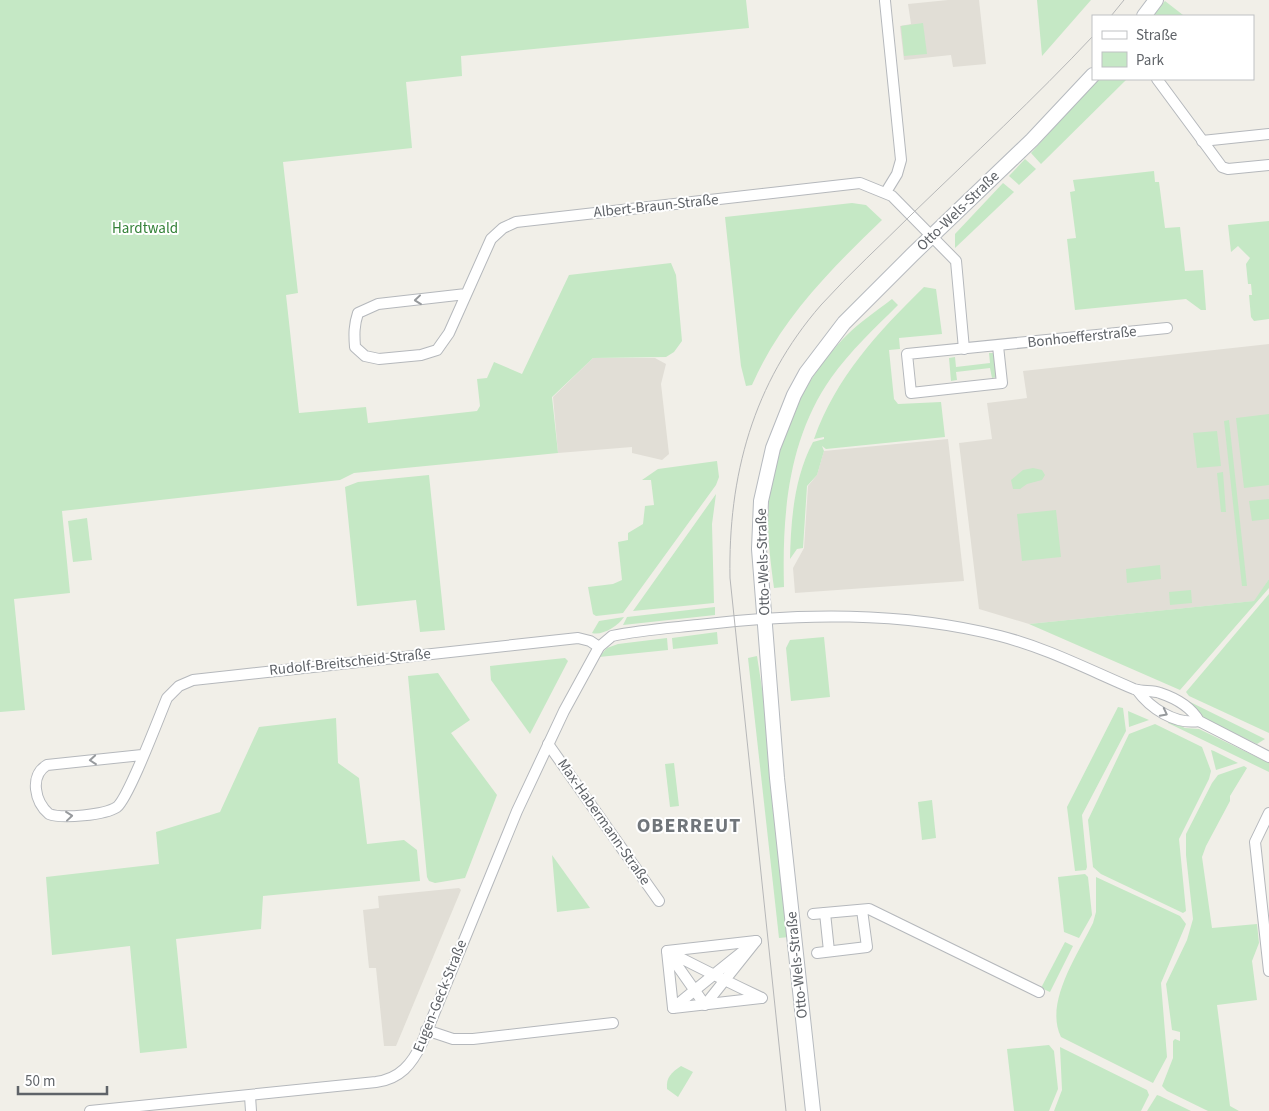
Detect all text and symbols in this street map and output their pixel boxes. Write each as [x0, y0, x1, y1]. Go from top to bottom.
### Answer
legend [1092, 15, 1254, 80]
text: Straße [1136, 25, 1177, 46]
text: Park [1136, 50, 1165, 71]
street label: Otto-Wels-Straße [912, 166, 1004, 256]
street label: Albert-Braun-Straße [593, 189, 719, 223]
park label: Hardtwald [112, 218, 178, 239]
one-way arrow [414, 294, 422, 305]
street label: Bonhoefferstraße [1026, 321, 1138, 353]
street label: Otto-Wels-Straße [751, 508, 775, 616]
street label: Rudolf-Breitscheid-Straße [268, 643, 432, 681]
one-way arrow [1159, 707, 1168, 717]
one-way arrow [89, 754, 97, 765]
street label: Max-Habermann-Straße [552, 755, 656, 889]
one-way arrow [65, 811, 73, 822]
district label: OBERREUT [637, 812, 741, 840]
street label: Otto-Wels-Straße [781, 910, 813, 1020]
street label: Eugen-Geck-Straße [408, 937, 472, 1055]
scale bar [18, 1064, 106, 1096]
text: 50 m [25, 1071, 55, 1092]

